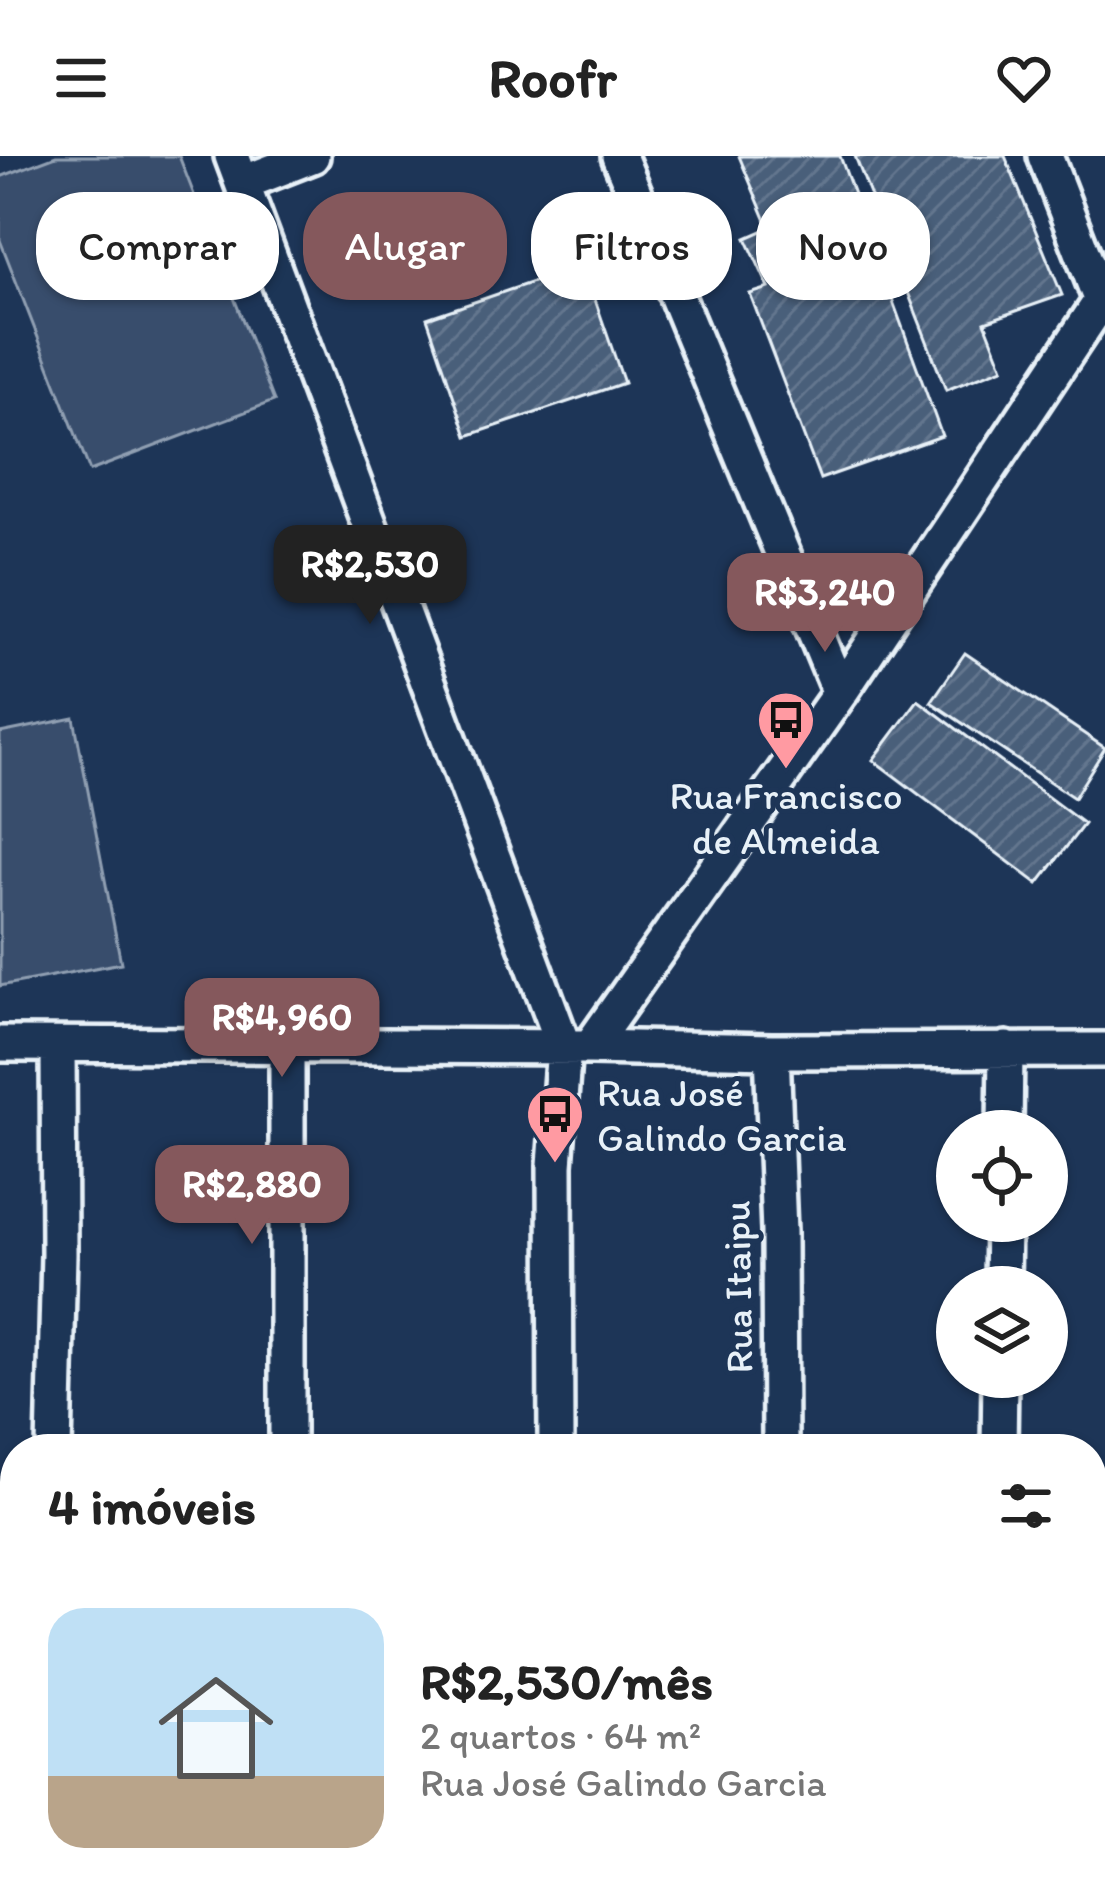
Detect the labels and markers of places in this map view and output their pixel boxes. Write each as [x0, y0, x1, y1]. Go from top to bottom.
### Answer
pin: R$2,530 [259, 525, 481, 627]
pin: R$3,240 [714, 553, 936, 655]
bus stop icon: Rua Francisco de Almeida [755, 689, 817, 771]
place label: Rua Francisco de Almeida [670, 772, 903, 864]
pin: R$4,960 [171, 978, 393, 1080]
place label: Rua José Galindo Garcia [597, 1069, 847, 1161]
bus stop icon: Rua José Galindo Garcia [524, 1083, 586, 1165]
pin: R$2,880 [141, 1145, 363, 1247]

